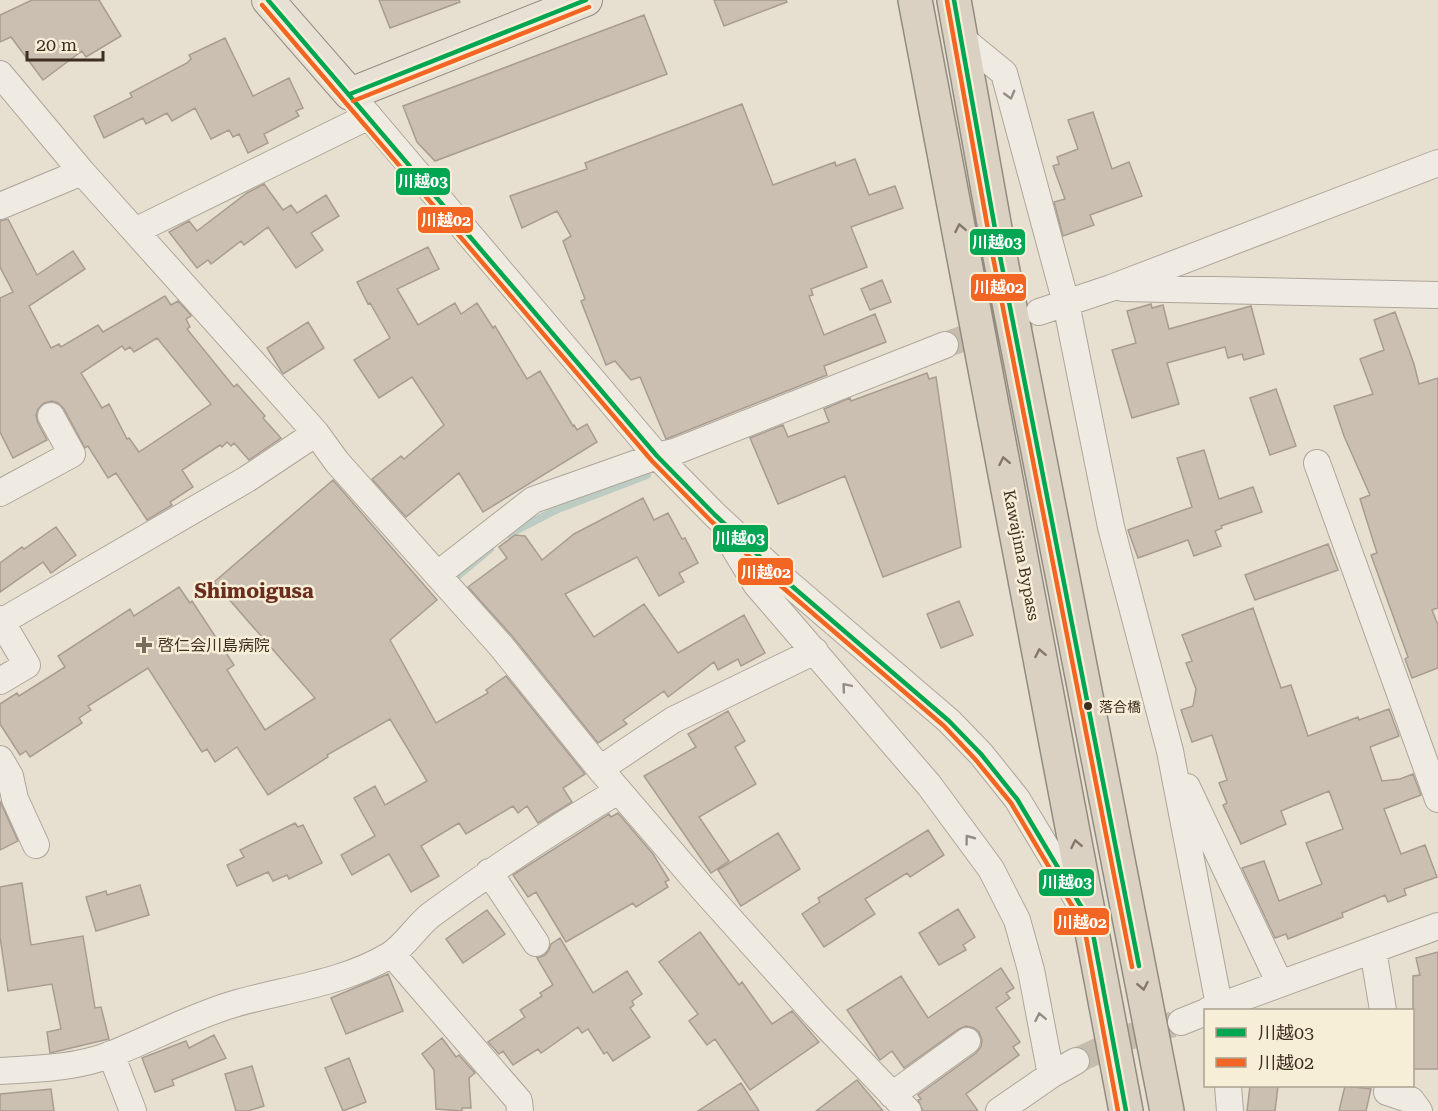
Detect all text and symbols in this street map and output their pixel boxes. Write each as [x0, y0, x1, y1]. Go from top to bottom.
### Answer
scale bar [27, 24, 104, 62]
text: 20 m [36, 34, 77, 55]
one-way arrow [1003, 89, 1015, 100]
line badge: 川越03 [395, 167, 451, 196]
text: 川越03 [398, 172, 448, 191]
line badge: 川越02 [417, 206, 474, 234]
text: 川越02 [421, 211, 471, 230]
one-way arrow [954, 224, 967, 234]
line badge: 川越03 [969, 228, 1026, 256]
text: 川越03 [972, 233, 1022, 252]
line badge: 川越02 [970, 273, 1027, 302]
text: 川越02 [974, 278, 1024, 297]
one-way arrow [998, 457, 1011, 467]
street label: Kawajima Bypass [999, 488, 1044, 623]
line badge: 川越03 [712, 524, 769, 553]
text: 川越03 [715, 529, 765, 548]
line badge: 川越02 [737, 557, 794, 586]
text: 川越02 [741, 563, 791, 582]
district label: Shimoigusa [194, 579, 314, 603]
marker: 啓仁会川島病院 [135, 636, 153, 654]
place label: 啓仁会川島病院 [158, 636, 270, 655]
one-way arrow [1034, 648, 1047, 658]
one-way arrow [842, 683, 853, 694]
place label: 落合橋 [1099, 699, 1141, 715]
marker: 落合橋 [1082, 700, 1094, 712]
one-way arrow [965, 834, 976, 845]
one-way arrow [1070, 840, 1083, 850]
line badge: 川越03 [1038, 868, 1095, 897]
text: 川越03 [1042, 873, 1092, 892]
line badge: 川越02 [1053, 907, 1110, 936]
text: 川越02 [1057, 913, 1107, 932]
one-way arrow [1136, 980, 1149, 990]
legend [1204, 1009, 1414, 1087]
one-way arrow [1034, 1013, 1047, 1023]
text: 川越03 [1258, 1022, 1314, 1043]
text: 川越02 [1258, 1052, 1314, 1073]

